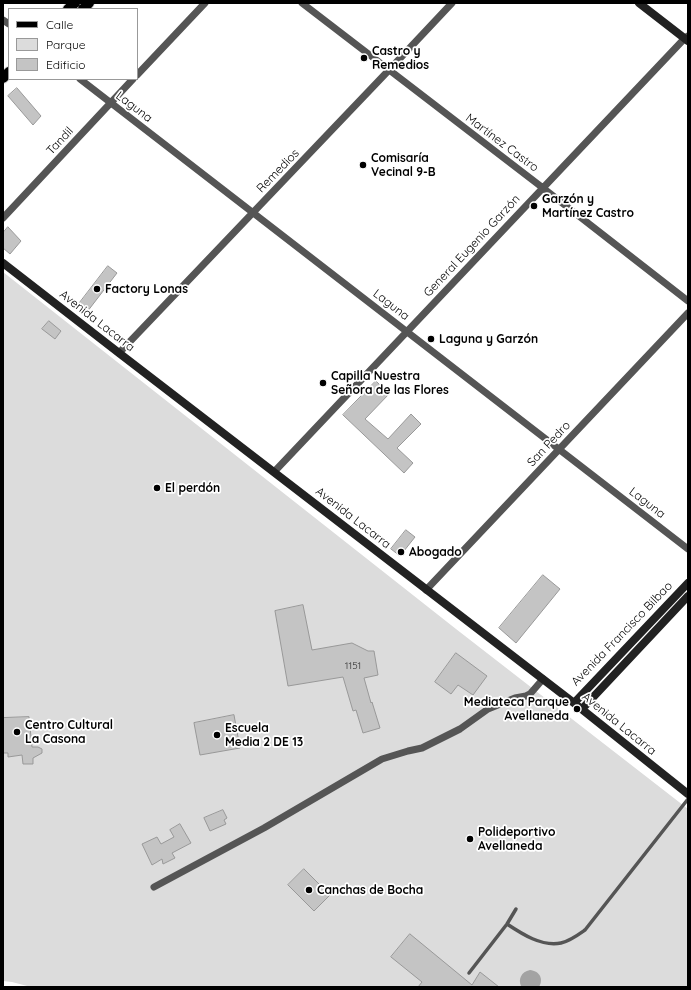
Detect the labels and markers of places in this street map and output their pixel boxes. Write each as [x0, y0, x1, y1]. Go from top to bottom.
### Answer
place label: Castro y Remedios [372, 44, 429, 72]
marker: Castro y Remedios [359, 53, 369, 63]
place label: Comisaría Vecinal 9-B [371, 151, 436, 179]
marker: Comisaría Vecinal 9-B [358, 160, 368, 170]
place label: Garzón y Martínez Castro [542, 192, 634, 220]
marker: Garzón y Martínez Castro [529, 201, 539, 211]
place label: Factory Lonas [105, 282, 188, 296]
marker: Factory Lonas [92, 284, 102, 294]
place label: Laguna y Garzón [439, 332, 538, 346]
marker: Laguna y Garzón [426, 334, 436, 344]
place label: Capilla Nuestra Señora de las Flores [331, 369, 449, 397]
marker: Capilla Nuestra Señora de las Flores [318, 378, 328, 388]
place label: El perdón [165, 481, 220, 495]
marker: El perdón [152, 483, 162, 493]
place label: Abogado [409, 545, 462, 559]
marker: Abogado [396, 547, 406, 557]
place label: Mediateca Parque Avellaneda [464, 695, 569, 723]
marker: Mediateca Parque Avellaneda [572, 704, 582, 714]
place label: Centro Cultural La Casona [25, 718, 113, 746]
place label: Escuela Media 2 DE 13 [225, 721, 303, 749]
marker: Centro Cultural La Casona [12, 727, 22, 737]
marker: Escuela Media 2 DE 13 [212, 730, 222, 740]
place label: Polideportivo Avellaneda [478, 825, 555, 853]
marker: Polideportivo Avellaneda [465, 834, 475, 844]
place label: Canchas de Bocha [317, 883, 423, 897]
marker: Canchas de Bocha [304, 885, 314, 895]

